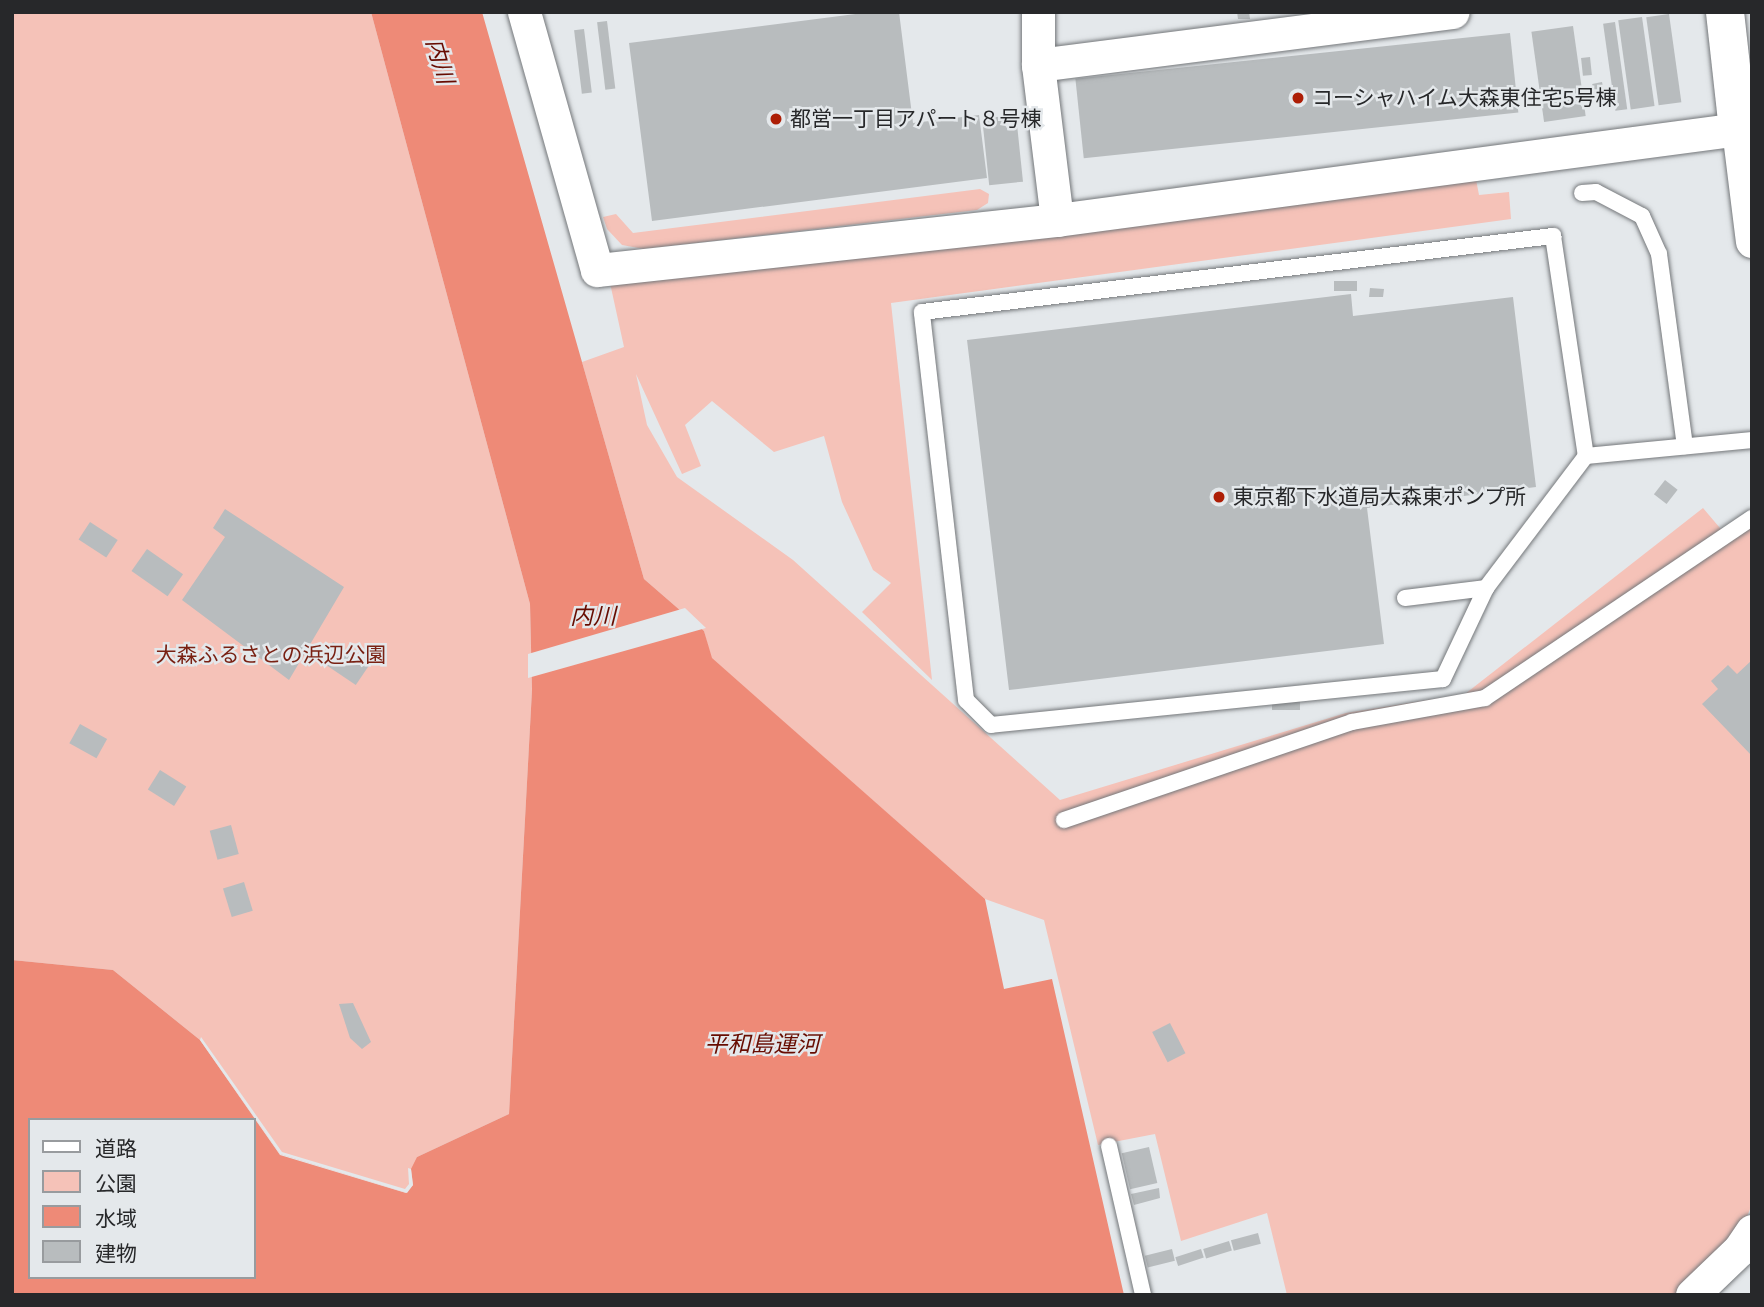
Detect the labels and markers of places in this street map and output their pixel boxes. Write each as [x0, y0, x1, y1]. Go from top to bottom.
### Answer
place label: コーシャハイム大森東住宅5号棟 [1312, 85, 1618, 111]
marker: コーシャハイム大森東住宅5号棟 [1290, 90, 1306, 106]
place label: 都営一丁目アパート８号棟 [790, 106, 1042, 132]
marker: 都営一丁目アパート８号棟 [768, 111, 784, 127]
place label: 東京都下水道局大森東ポンプ所 [1233, 484, 1527, 510]
marker: 東京都下水道局大森東ポンプ所 [1211, 489, 1227, 505]

